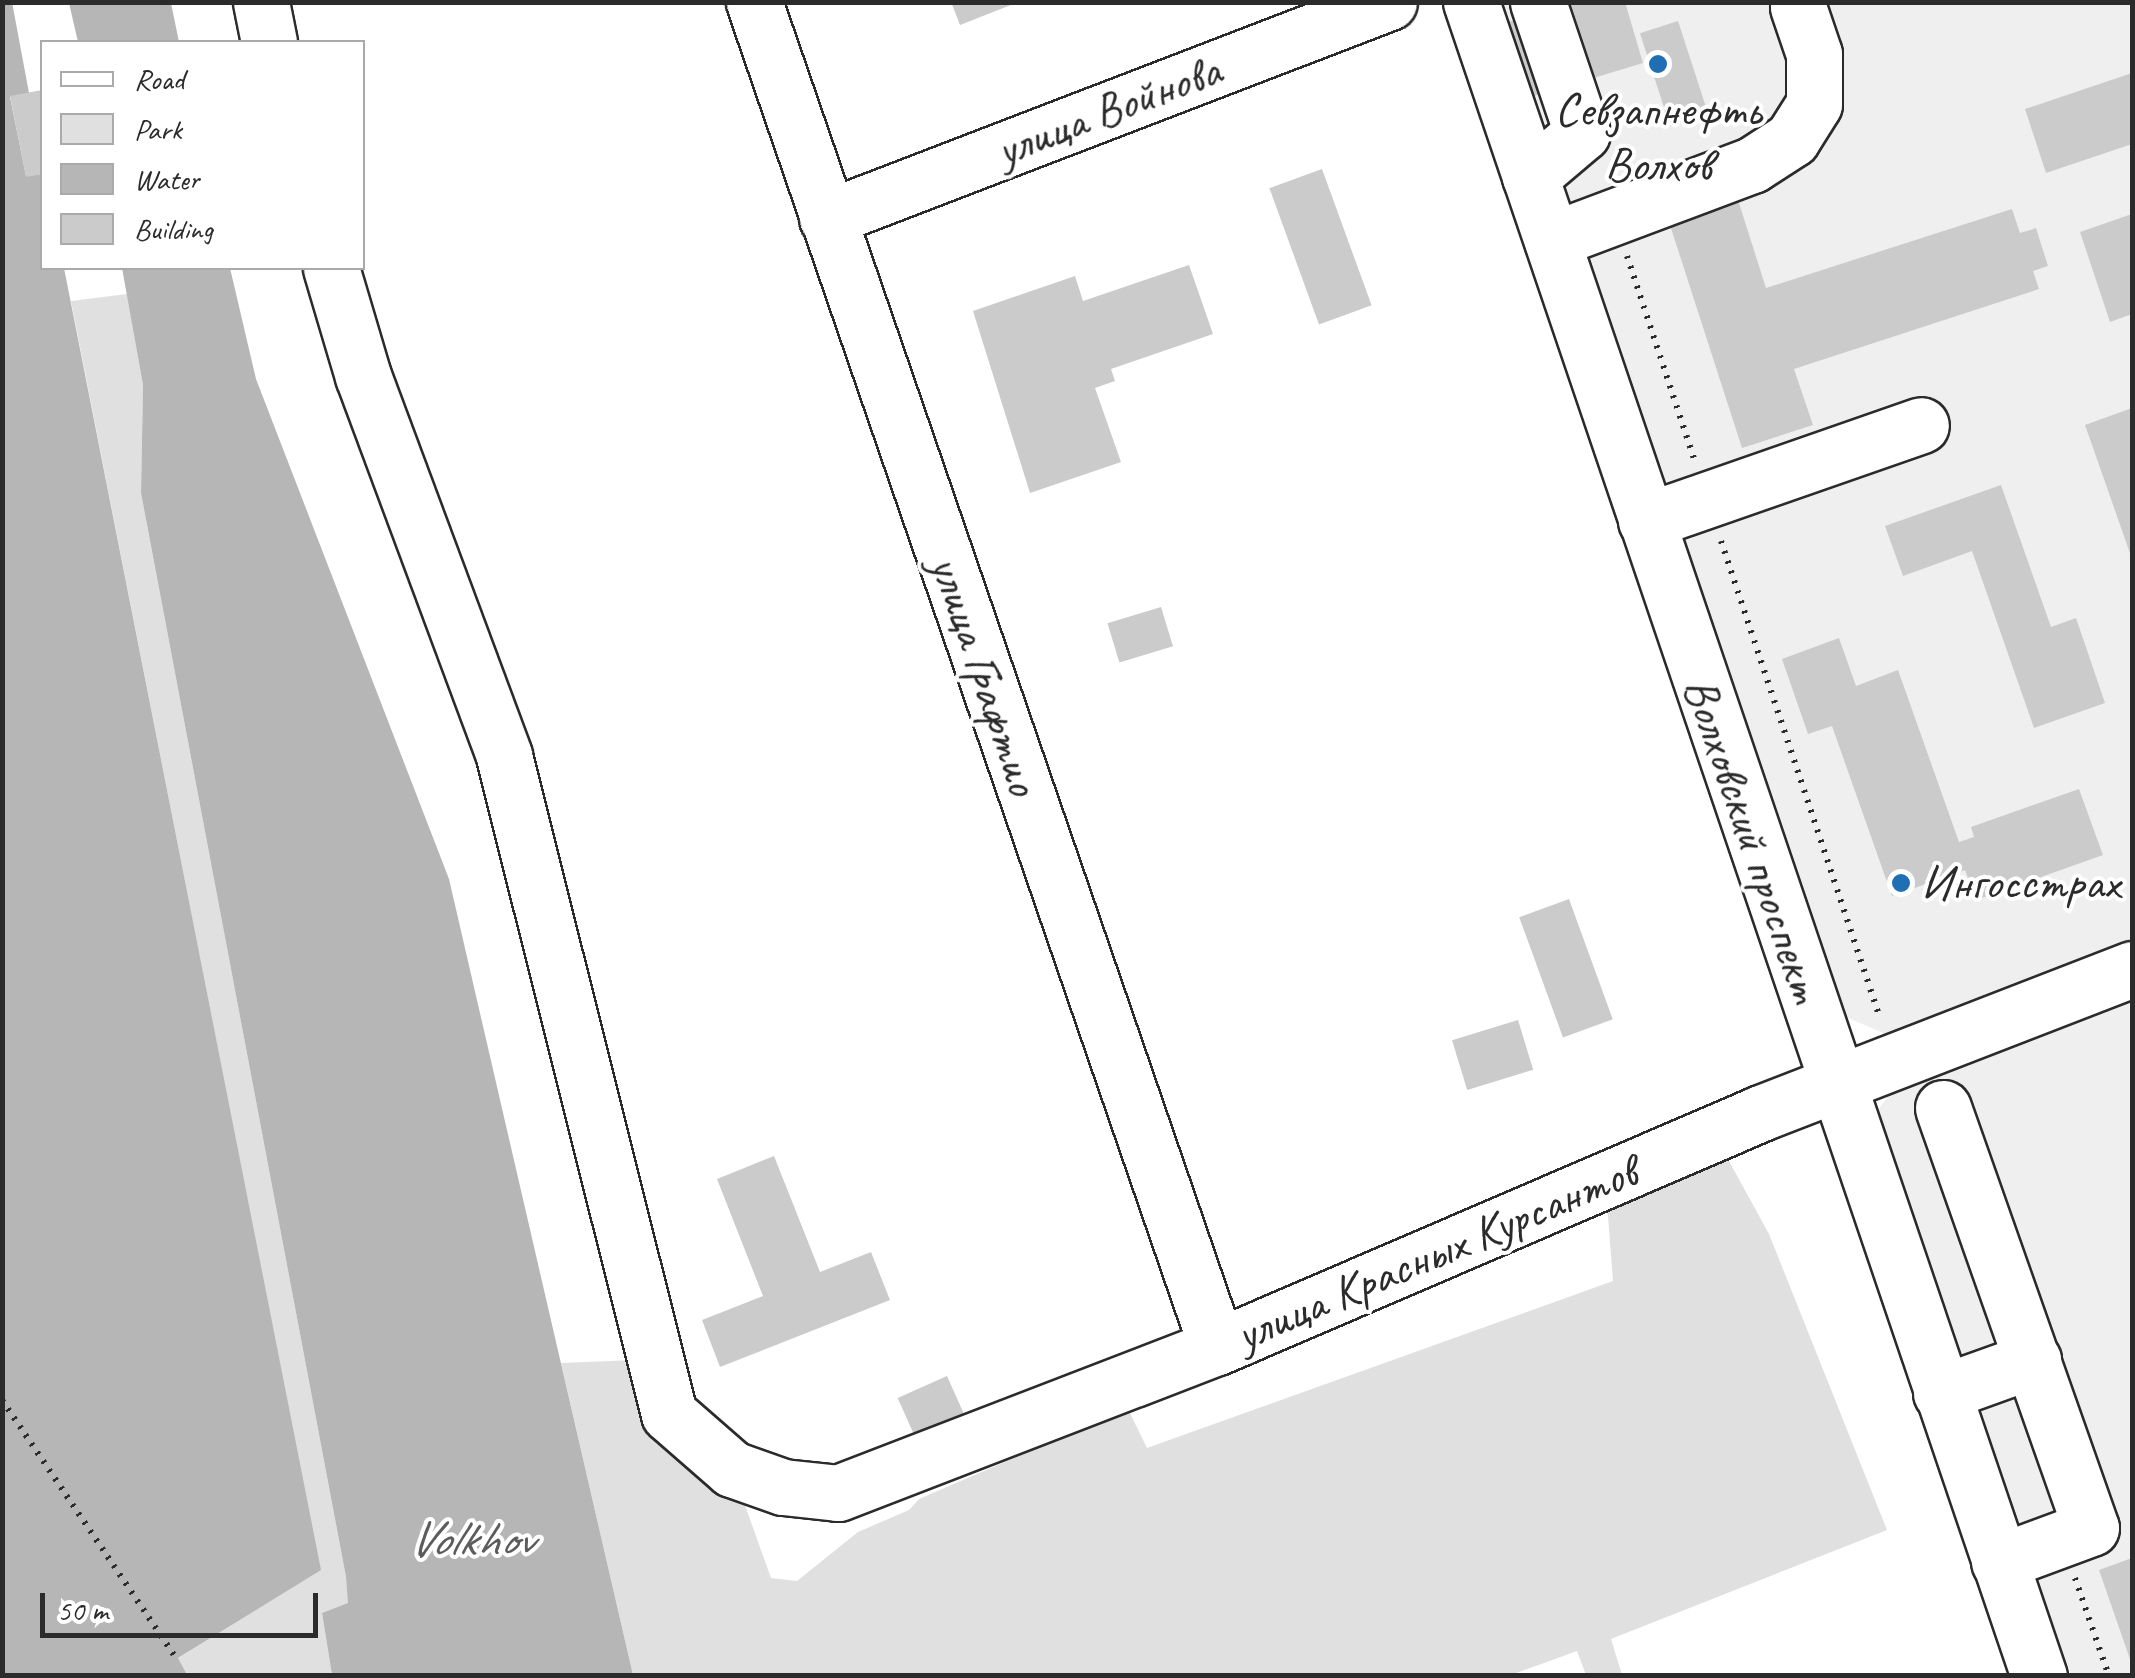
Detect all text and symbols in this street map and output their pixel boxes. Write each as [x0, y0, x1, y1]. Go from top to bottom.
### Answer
legend [40, 40, 365, 270]
street label: улица Войнова [988, 41, 1228, 179]
marker: Севзапнефть Волхов [1647, 53, 1669, 75]
text: Road [134, 60, 184, 98]
place label: Севзапнефть Волхов [1555, 80, 1761, 193]
text: Park [134, 110, 182, 148]
text: Water [134, 160, 199, 198]
text: Building [134, 210, 213, 248]
street label: улица Графтио [918, 550, 1052, 800]
street label: Волховский проспект [1670, 670, 1836, 1010]
place label: Ингосстрах [1921, 854, 2120, 912]
marker: Ингосстрах [1890, 872, 1912, 894]
street label: улица Красных Курсантов [1230, 1144, 1642, 1362]
water label: Volkhov [408, 1509, 532, 1569]
scale bar [45, 1573, 322, 1635]
text: 50 m [57, 1591, 108, 1629]

